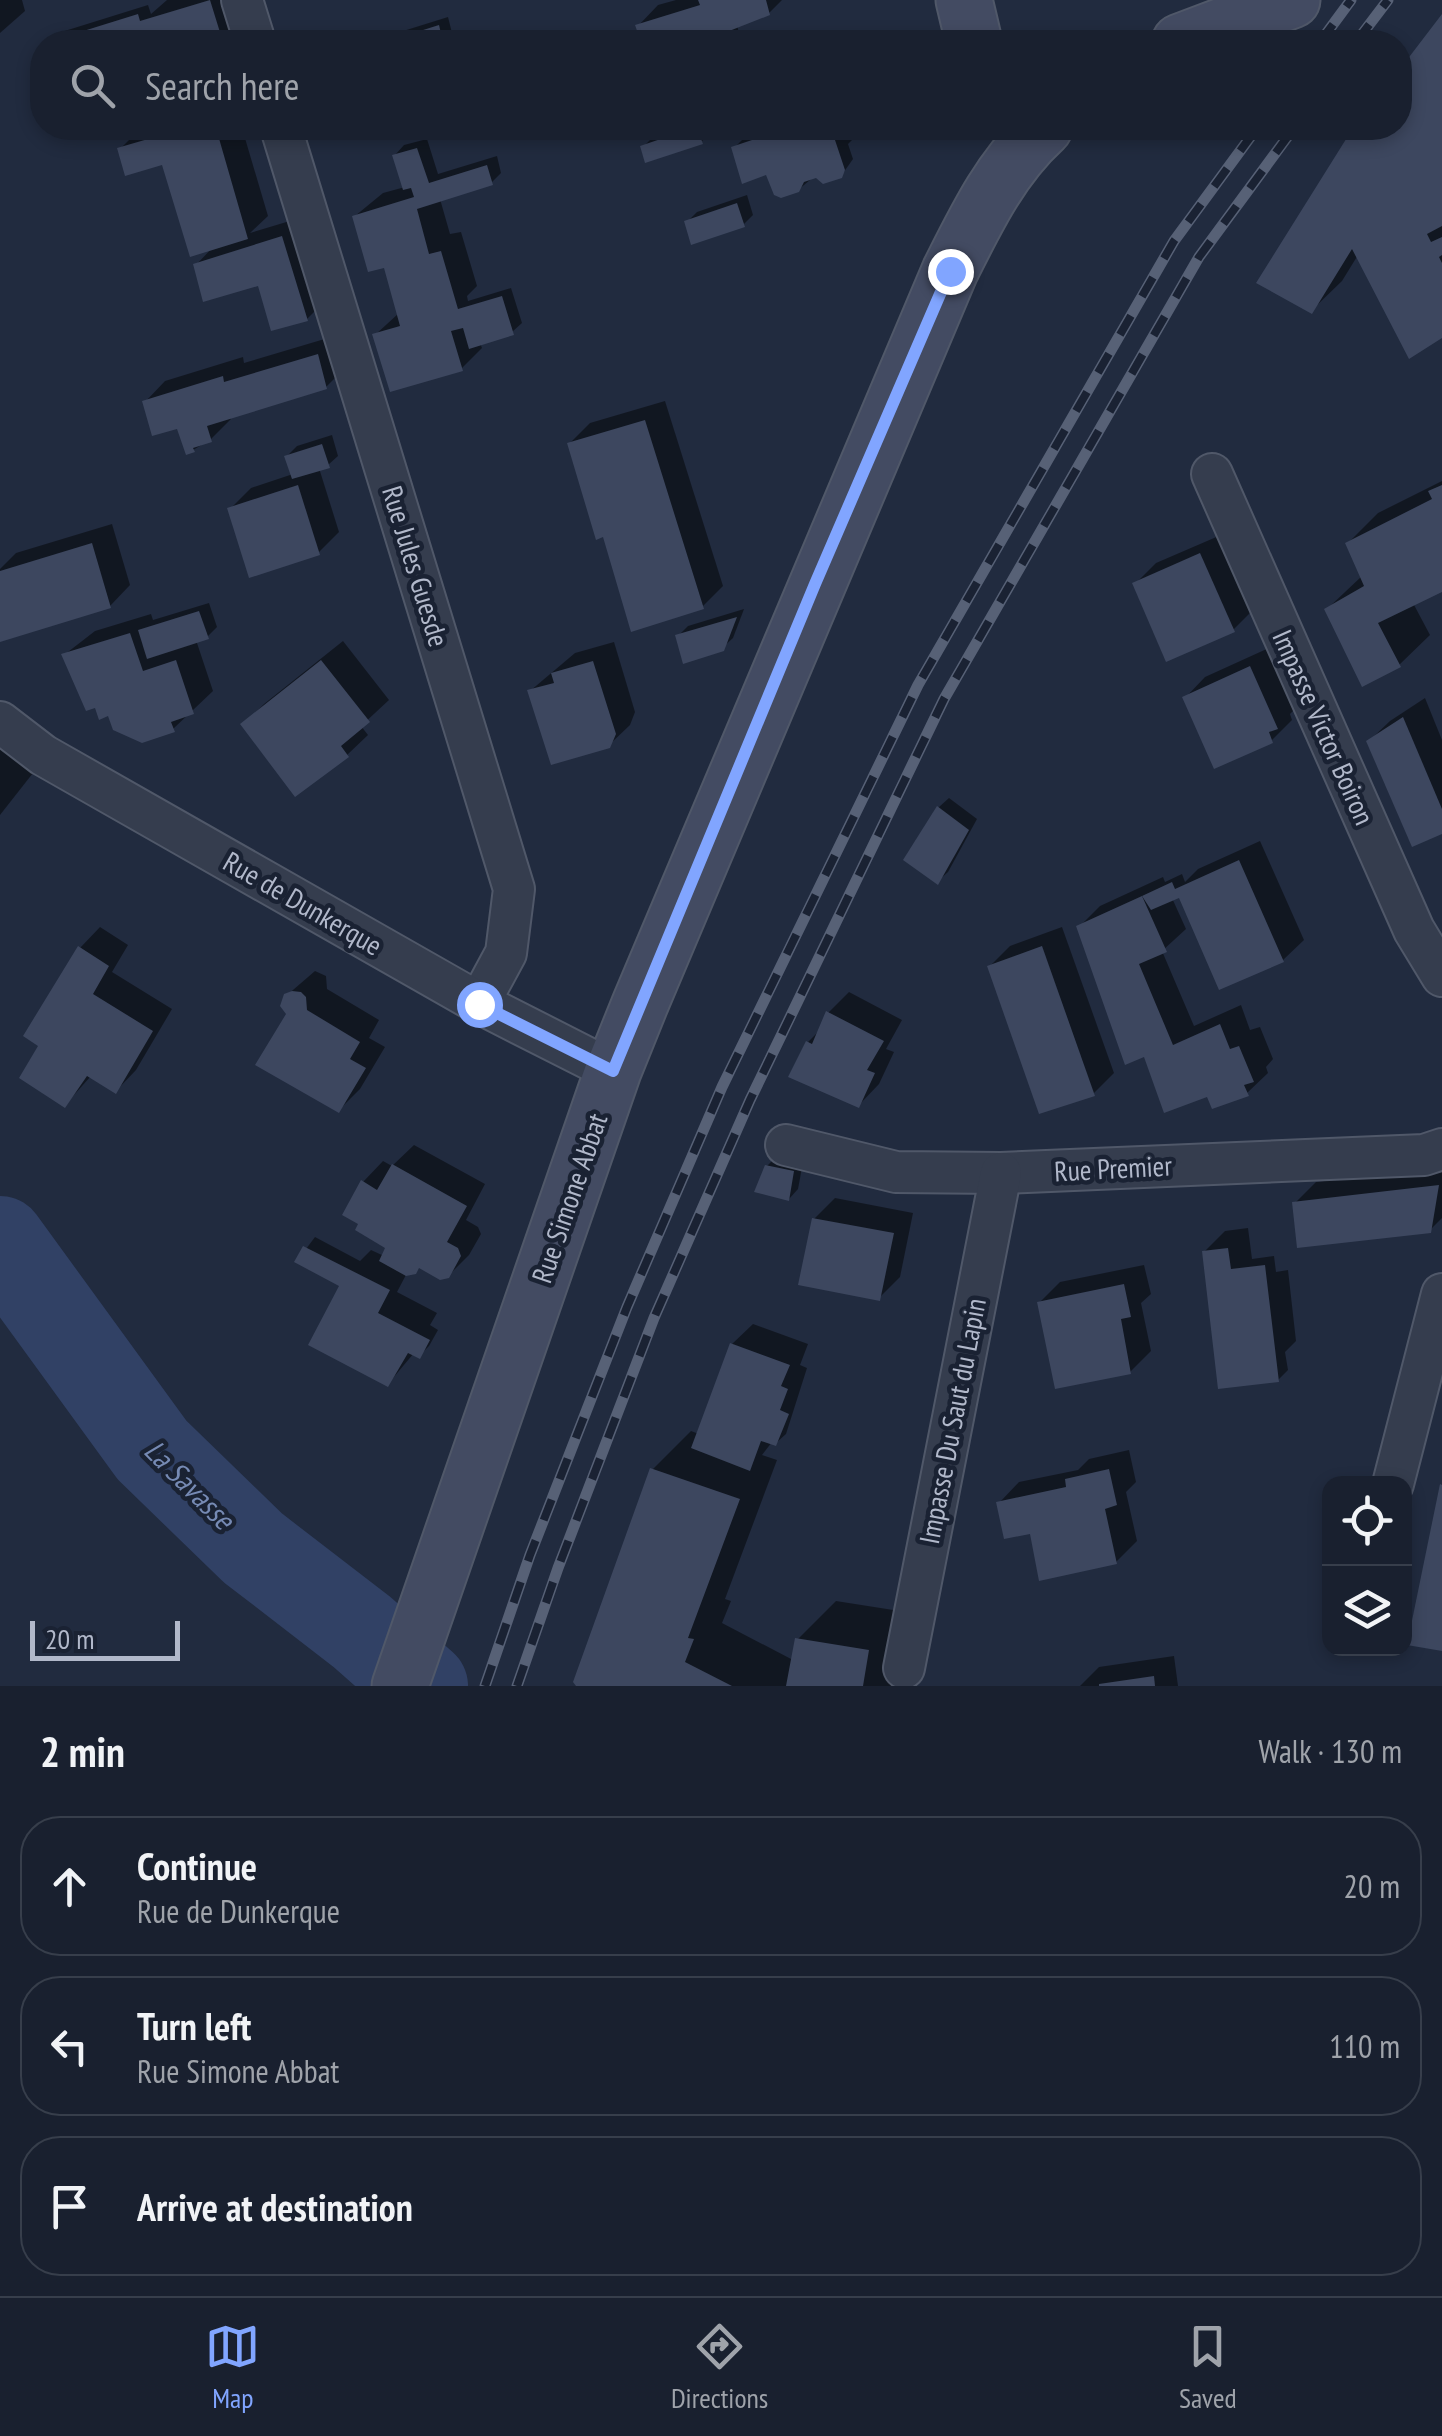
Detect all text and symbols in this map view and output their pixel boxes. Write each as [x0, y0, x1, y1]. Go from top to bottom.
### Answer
search box [30, 30, 1412, 140]
icon: search [65, 58, 120, 113]
text: Search here [145, 61, 299, 110]
route end [928, 249, 974, 295]
street label: Rue Jules Guesde [374, 481, 458, 651]
street label: Impasse Victor Boiron [1264, 624, 1384, 830]
street label: Rue de Dunkerque [217, 843, 389, 963]
route start [457, 982, 503, 1028]
street label: Rue Simone Abbat [523, 1108, 615, 1288]
street label: Rue Premier [1053, 1146, 1173, 1190]
street label: Impasse Du Saut du Lapin [910, 1295, 994, 1547]
water label: La Savasse [137, 1431, 244, 1538]
map controls [1322, 1476, 1412, 1656]
button: locate [1322, 1476, 1412, 1566]
button: layers [1322, 1566, 1412, 1656]
scale bar [30, 1616, 180, 1660]
text: 20 m [45, 1620, 94, 1657]
text: 2 min [40, 1724, 125, 1779]
text: Walk · 130 m [1258, 1730, 1402, 1772]
text: Continue [137, 1841, 257, 1890]
icon: ahead [42, 1859, 97, 1914]
text: 20 m [1344, 1865, 1400, 1907]
text: Rue de Dunkerque [137, 1890, 340, 1932]
text: Turn left [137, 2001, 251, 2050]
icon: left [42, 2019, 97, 2074]
text: 110 m [1329, 2025, 1400, 2067]
text: Rue Simone Abbat [137, 2050, 339, 2092]
icon: arrive [42, 2179, 97, 2234]
text: Arrive at destination [137, 2182, 413, 2231]
tab: Map [205, 2319, 260, 2416]
tab: Directions [671, 2319, 768, 2416]
tab: Saved [1179, 2319, 1237, 2416]

